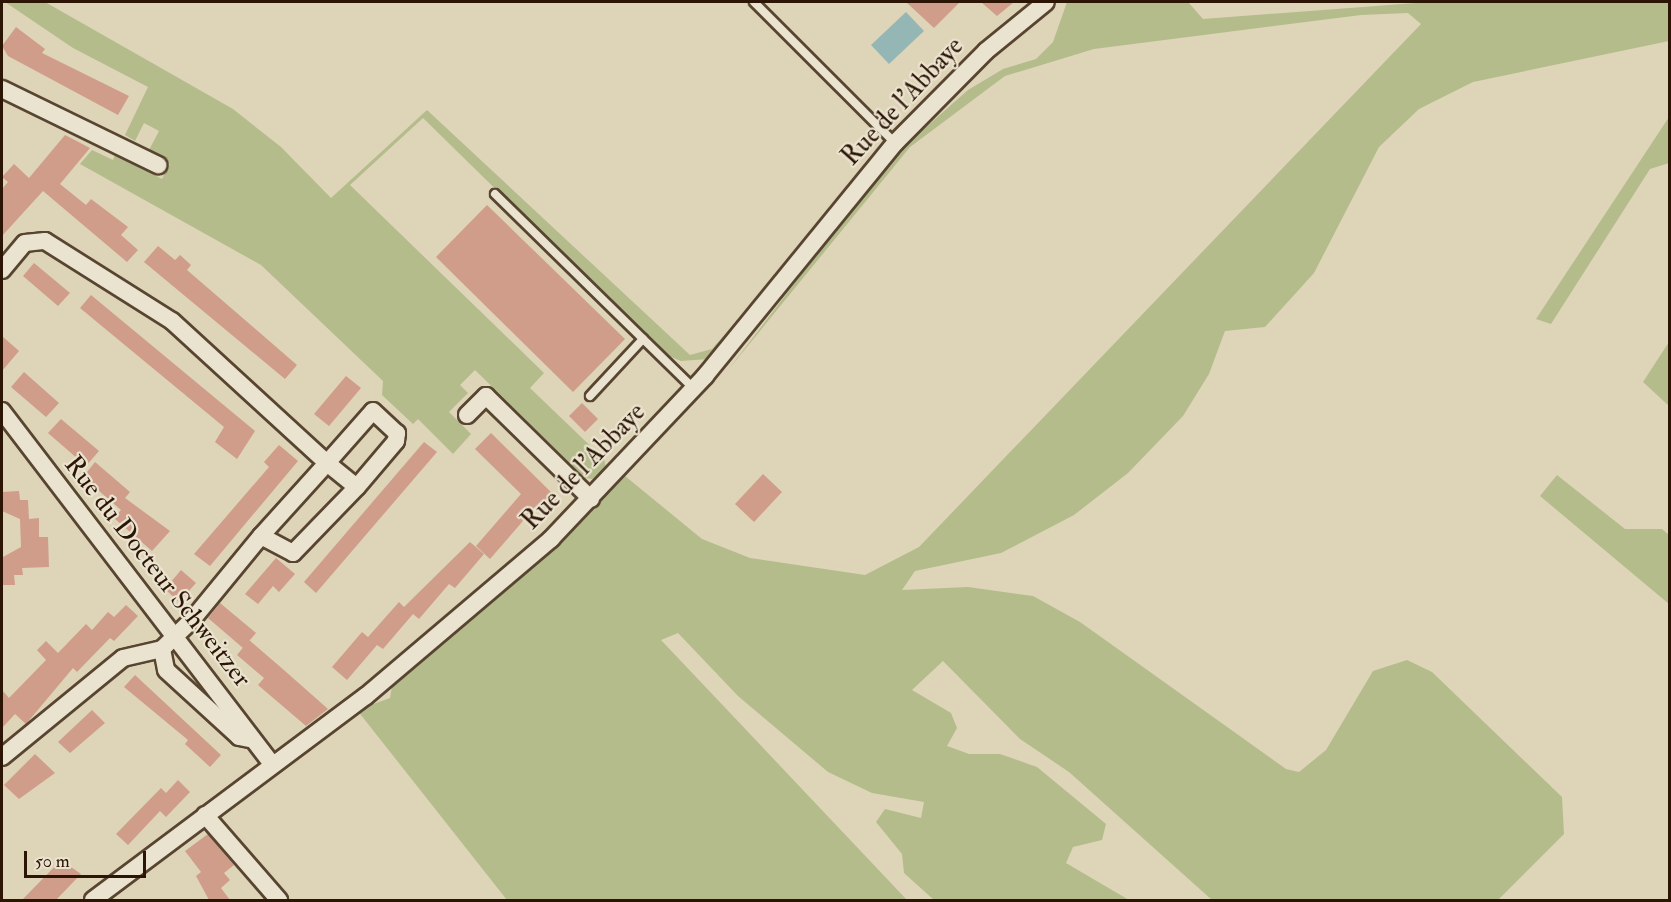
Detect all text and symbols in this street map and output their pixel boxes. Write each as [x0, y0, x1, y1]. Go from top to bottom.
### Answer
street label: Rue de l'Abbaye [836, 31, 970, 173]
street label: Rue de l'Abbaye [516, 397, 652, 537]
street label: Rue du Docteur Schweitzer [57, 450, 257, 694]
scale bar [27, 839, 148, 877]
text: 50 m [35, 850, 70, 873]

